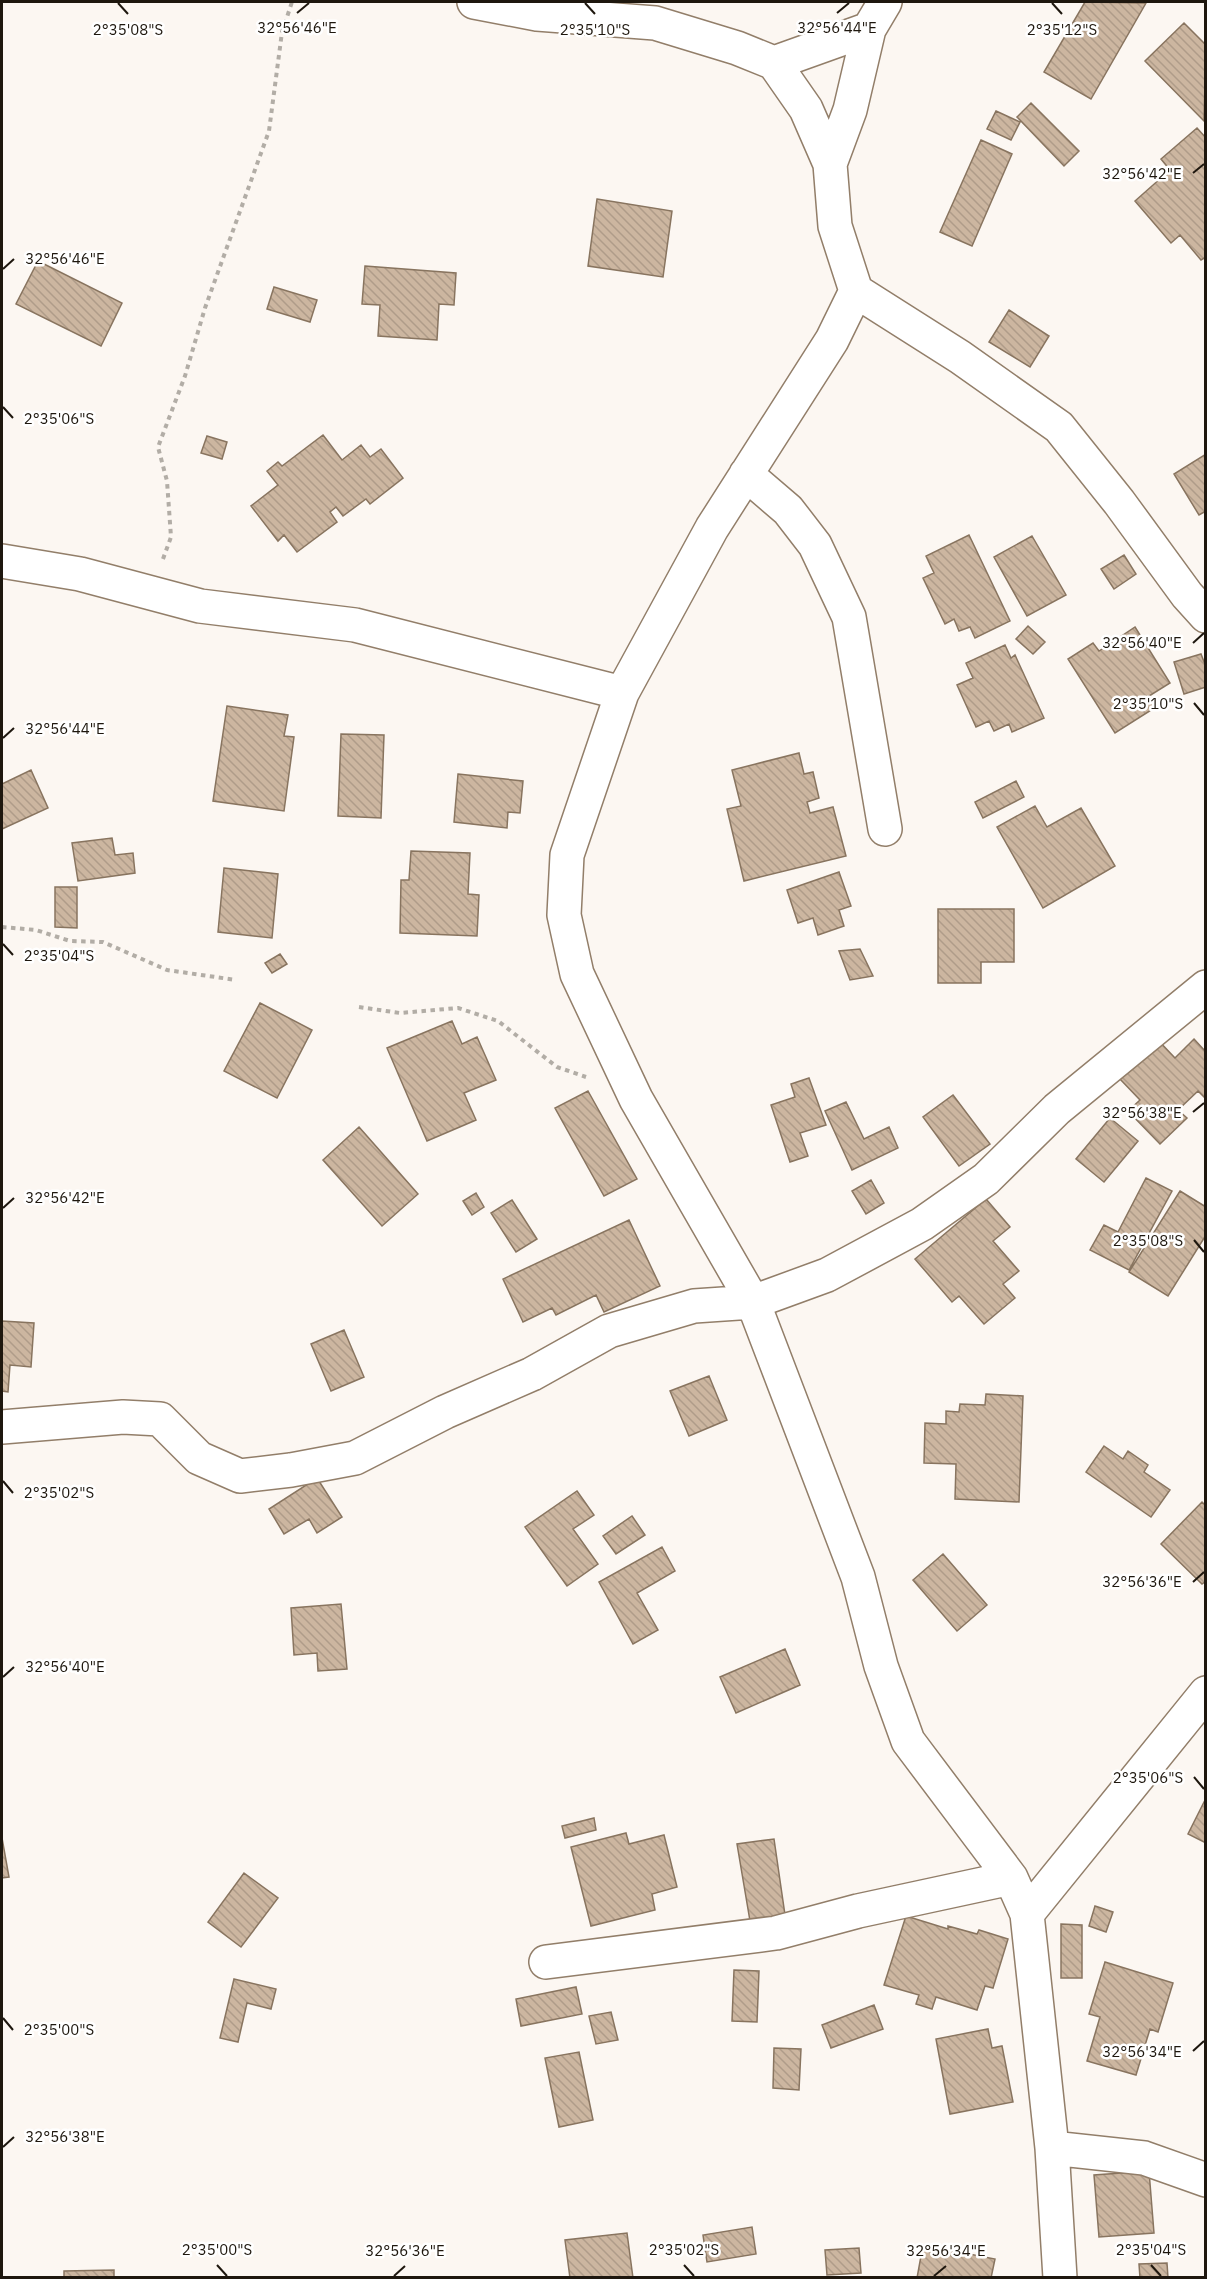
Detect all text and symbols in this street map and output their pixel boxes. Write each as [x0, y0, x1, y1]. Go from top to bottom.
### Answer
text: 32°56'46"E [257, 18, 337, 37]
text: 32°56'44"E [797, 18, 877, 37]
text: 2°35'08"S [93, 20, 163, 39]
text: 2°35'10"S [560, 20, 630, 39]
text: 2°35'12"S [1027, 20, 1097, 39]
text: 32°56'42"E [1102, 164, 1182, 183]
text: 32°56'46"E [25, 249, 105, 268]
text: 2°35'06"S [24, 409, 94, 428]
text: 32°56'40"E [1102, 633, 1182, 652]
text: 2°35'10"S [1113, 694, 1183, 713]
text: 32°56'44"E [25, 719, 105, 738]
text: 2°35'04"S [24, 946, 94, 965]
text: 32°56'38"E [1102, 1103, 1182, 1122]
text: 32°56'42"E [25, 1188, 105, 1207]
text: 2°35'08"S [1113, 1231, 1183, 1250]
text: 2°35'02"S [24, 1483, 94, 1502]
text: 32°56'36"E [1102, 1572, 1182, 1591]
text: 32°56'40"E [25, 1657, 105, 1676]
text: 2°35'06"S [1113, 1768, 1183, 1787]
text: 2°35'00"S [24, 2020, 94, 2039]
text: 32°56'34"E [1102, 2042, 1182, 2061]
text: 32°56'38"E [25, 2127, 105, 2146]
text: 2°35'00"S [182, 2240, 252, 2259]
text: 2°35'02"S [649, 2240, 719, 2259]
text: 2°35'04"S [1116, 2240, 1186, 2259]
text: 32°56'36"E [365, 2241, 445, 2260]
text: 32°56'34"E [906, 2241, 986, 2260]

